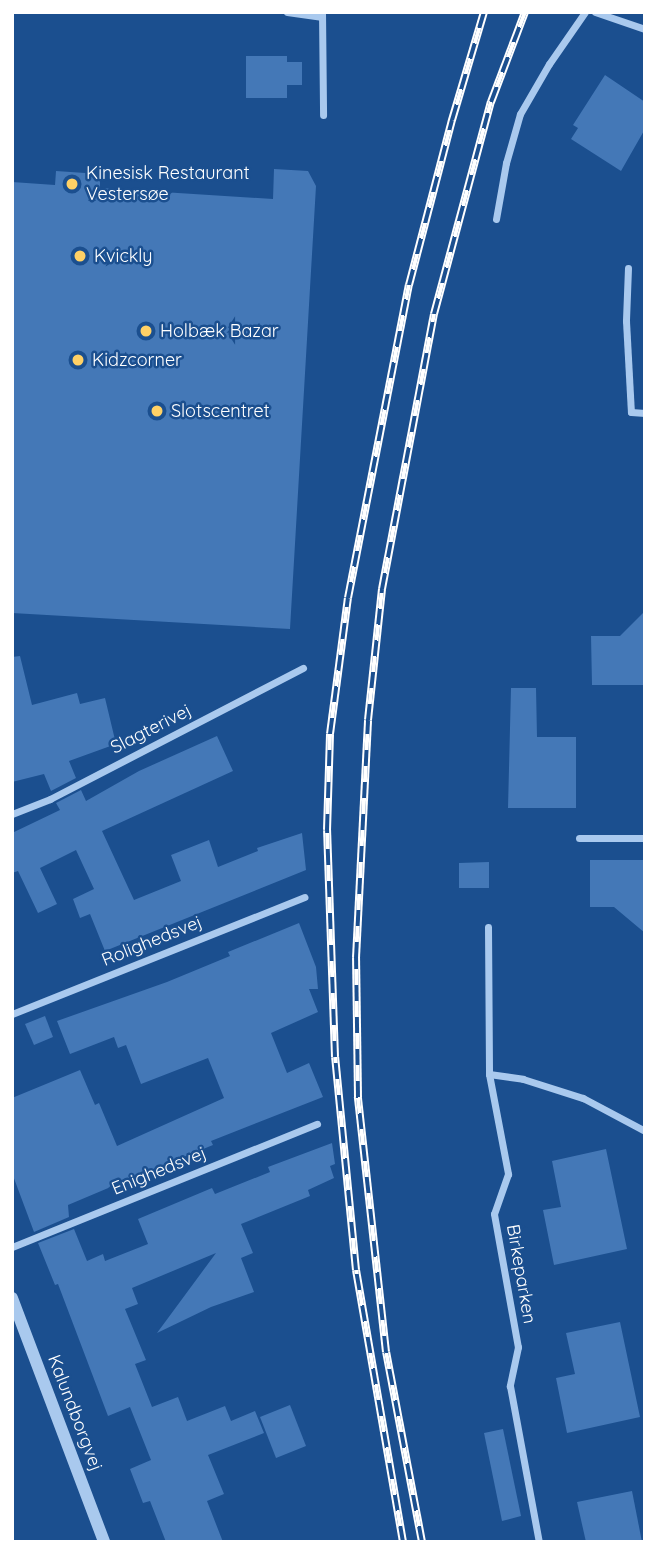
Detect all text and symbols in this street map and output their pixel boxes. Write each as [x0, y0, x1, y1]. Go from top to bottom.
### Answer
place label: Kinesisk Restaurant Vestersøe [86, 163, 250, 206]
marker: Kinesisk Restaurant Vestersøe [64, 176, 80, 192]
place label: Kvickly [94, 245, 152, 267]
marker: Kvickly [72, 248, 88, 264]
place label: Holbæk Bazar [160, 320, 279, 342]
marker: Holbæk Bazar [138, 323, 154, 339]
place label: Kidzcorner [92, 349, 182, 371]
marker: Kidzcorner [70, 352, 86, 368]
place label: Slotscentret [171, 400, 270, 422]
marker: Slotscentret [149, 403, 165, 419]
street label: Slagterivej [107, 699, 195, 759]
street label: Rolighedsvej [99, 911, 205, 971]
street label: Enighedsvej [109, 1142, 209, 1200]
street label: Birkeparken [502, 1223, 540, 1325]
street label: Kalundborgvej [43, 1352, 107, 1474]

